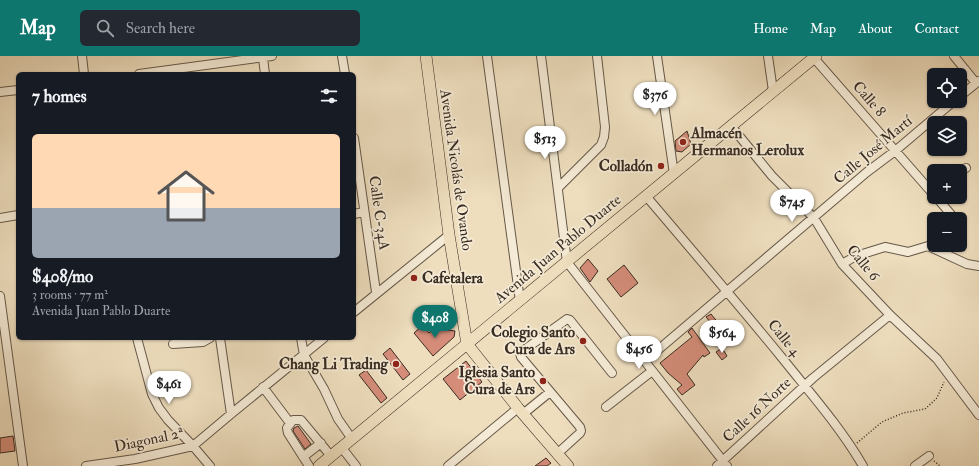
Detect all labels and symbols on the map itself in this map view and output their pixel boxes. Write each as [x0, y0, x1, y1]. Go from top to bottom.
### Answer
street label: Calle 8 [848, 77, 890, 121]
pin: $376 [631, 82, 679, 116]
street label: Avenida Nicolás de Ovando [435, 87, 477, 252]
street label: Calle José Martí [830, 111, 918, 189]
place label: Almacén Hermanos Lerolux [690, 124, 804, 160]
pin: $513 [521, 126, 569, 160]
marker: Almacén Hermanos Lerolux [678, 137, 688, 147]
place label: Colladón [599, 157, 653, 176]
marker: Colladón [656, 161, 666, 171]
street label: Calle C-34A [364, 175, 394, 252]
pin: $745 [768, 189, 816, 223]
street label: Avenida Juan Pablo Duarte [490, 190, 626, 309]
street label: Calle 6 [842, 241, 885, 286]
place label: Cafetalera [422, 269, 484, 288]
marker: Cafetalera [409, 273, 419, 283]
pin: $408 [411, 305, 459, 339]
street label: Calle 4 [763, 316, 805, 361]
pin: $564 [698, 320, 746, 354]
place label: Colegio Santo Cura de Ars [491, 323, 576, 359]
marker: Colegio Santo Cura de Ars [578, 336, 588, 346]
pin: $456 [615, 336, 663, 370]
place label: Chang Li Trading [279, 355, 389, 375]
marker: Chang Li Trading [391, 359, 401, 369]
place label: Iglesia Santo Cura de Ars [459, 363, 536, 399]
pin: $461 [145, 371, 193, 405]
street label: Calle 16 Norte [719, 373, 795, 447]
marker: Iglesia Santo Cura de Ars [538, 376, 548, 386]
street label: Diagonal 2ª [112, 423, 186, 457]

